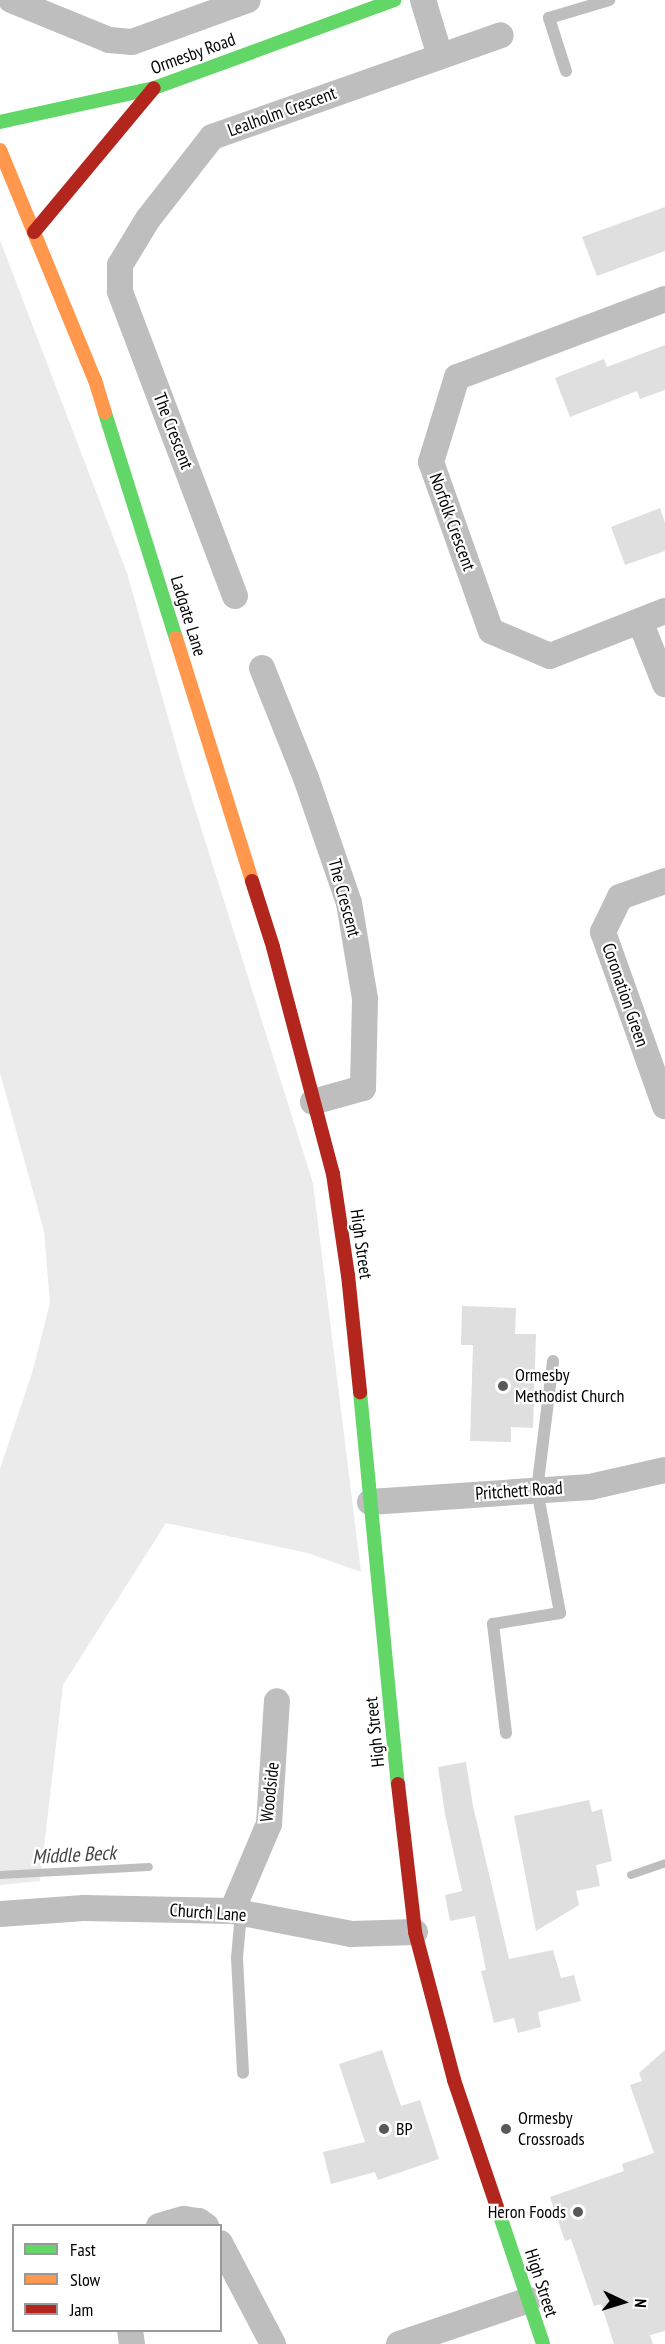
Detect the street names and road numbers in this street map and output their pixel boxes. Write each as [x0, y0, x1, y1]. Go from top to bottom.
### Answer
street label: Ormesby Road [148, 29, 238, 79]
street label: Lealholm Crescent [225, 82, 339, 142]
street label: The Crescent [149, 390, 197, 472]
street label: Norfolk Crescent [424, 470, 480, 574]
street label: Ladgate Lane [166, 573, 210, 659]
street label: The Crescent [323, 857, 365, 939]
street label: Coronation Green [597, 940, 653, 1050]
street label: High Street [345, 1208, 377, 1280]
street label: Pritchett Road [475, 1477, 563, 1505]
street label: High Street [361, 1696, 389, 1768]
street label: Woodside [256, 1761, 284, 1823]
street label: Church Lane [169, 1900, 247, 1926]
street label: High Street [520, 2246, 562, 2320]

